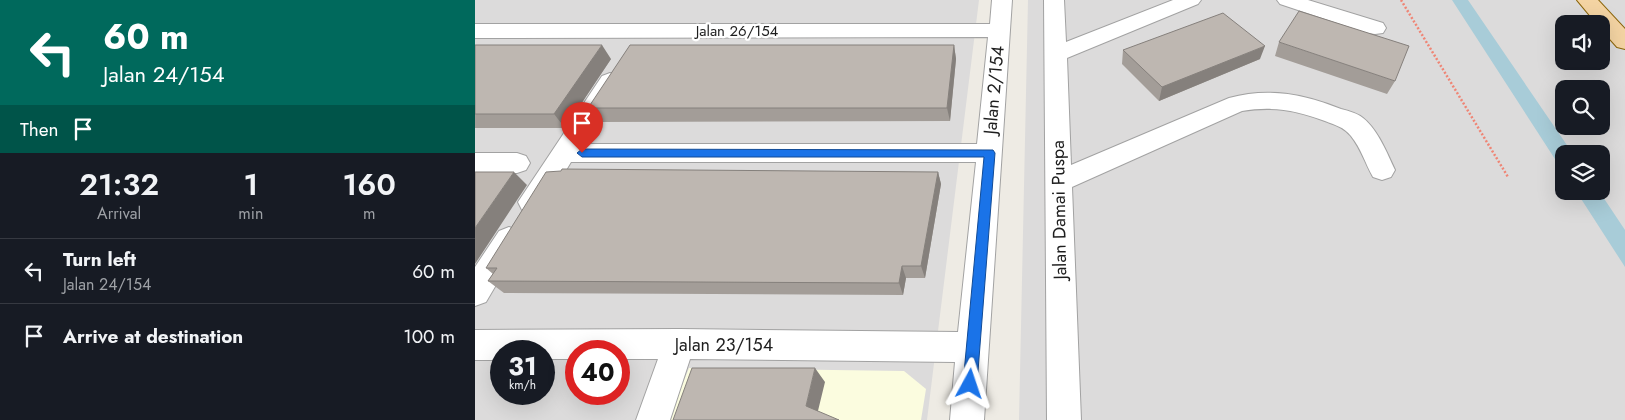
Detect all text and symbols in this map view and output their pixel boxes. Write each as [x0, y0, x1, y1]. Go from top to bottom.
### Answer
text: 60 m [103, 12, 189, 62]
map controls [1555, 15, 1610, 200]
button: sound [1555, 15, 1610, 70]
icon: left [20, 20, 85, 85]
street label: Jalan 26/154 [694, 20, 779, 42]
street label: Jalan 2/154 [977, 45, 1011, 137]
text: Jalan 24/154 [103, 58, 224, 90]
button: search [1555, 80, 1610, 135]
pin [561, 102, 603, 153]
icon: arrive [568, 109, 596, 137]
icon: arrive [69, 115, 97, 143]
text: Then [20, 116, 59, 143]
street label: Jalan Damai Puspa [1045, 140, 1073, 282]
button: layers [1555, 145, 1610, 200]
text: 21:32 [79, 163, 159, 206]
text: 1 [243, 163, 258, 206]
text: 160 [343, 163, 396, 206]
text: Arrival [97, 202, 141, 225]
text: min [238, 202, 263, 225]
text: m [363, 202, 375, 225]
text: Turn left [63, 246, 136, 273]
icon: left [20, 257, 48, 285]
text: 60 m [412, 258, 455, 285]
text: Jalan 24/154 [63, 273, 151, 296]
icon: arrive [20, 322, 48, 350]
text: Arrive at destination [63, 323, 243, 350]
text: 100 m [403, 323, 455, 350]
street label: Jalan 23/154 [673, 332, 773, 358]
speed limit sign: 40 [565, 340, 630, 405]
text: 31 [508, 348, 537, 384]
position arrow [943, 357, 995, 409]
text: km/h [509, 376, 536, 394]

